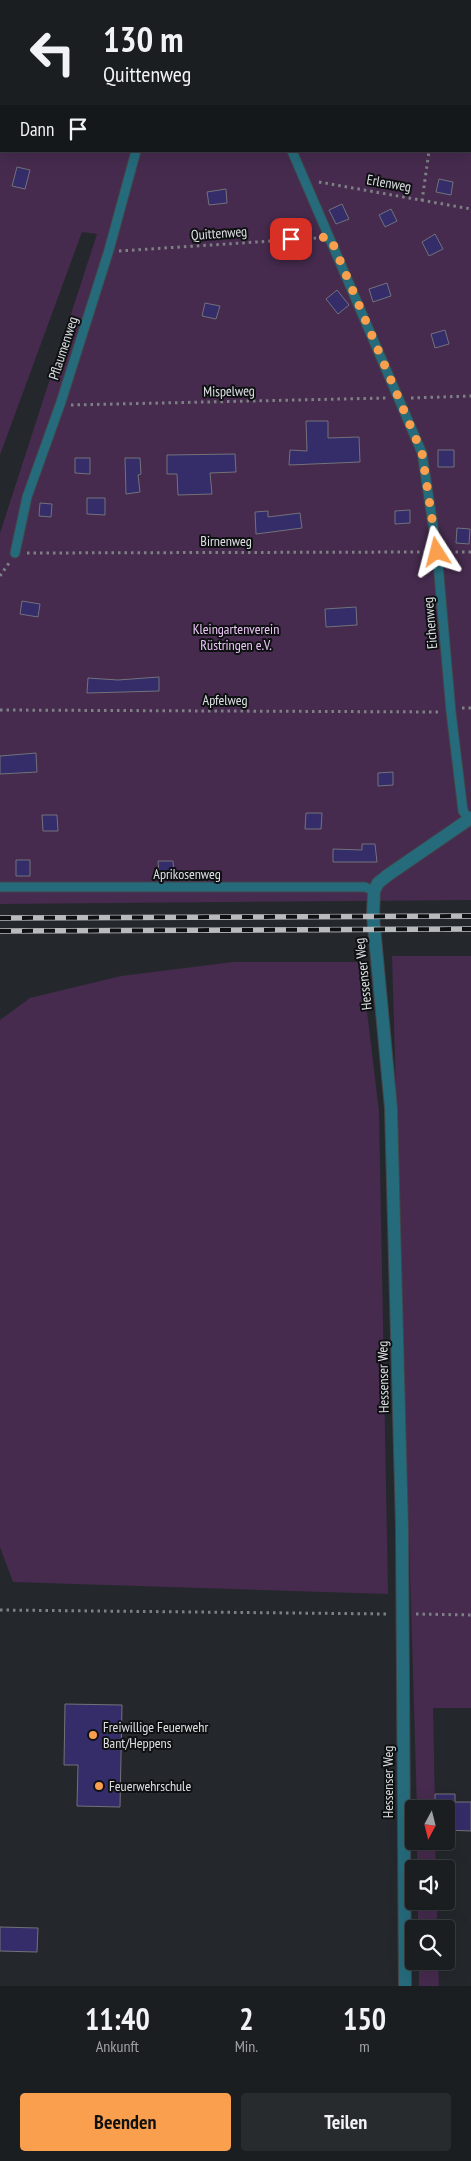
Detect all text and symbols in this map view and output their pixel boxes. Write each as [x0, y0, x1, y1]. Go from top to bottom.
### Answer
text: 130 m [103, 16, 184, 62]
icon: left [20, 20, 85, 85]
text: Quittenweg [103, 60, 191, 88]
icon: arrive [64, 115, 92, 143]
text: Dann [20, 117, 54, 141]
street label: Erlenweg [365, 170, 413, 196]
pin [270, 218, 312, 260]
street label: Quittenweg [190, 222, 248, 244]
icon: arrive [277, 225, 305, 253]
street label: Pflaumenweg [44, 314, 82, 382]
street label: Mispelweg [203, 382, 255, 400]
position arrow [410, 525, 462, 577]
street label: Birnenweg [200, 532, 252, 550]
street label: Eichenweg [419, 596, 441, 650]
park label: Kleingartenverein Rüstringen e.V. [193, 620, 279, 654]
street label: Apfelweg [203, 691, 247, 709]
street label: Aprikosenweg [153, 865, 221, 883]
street label: Hessenser Weg [350, 937, 376, 1011]
street label: Hessenser Weg [373, 1341, 393, 1413]
place label: Freiwillige Feuerwehr Bant/Heppens [103, 1718, 208, 1752]
marker: Freiwillige Feuerwehr Bant/Heppens [87, 1729, 99, 1741]
street label: Hessenser Weg [379, 1746, 397, 1818]
place label: Feuerwehrschule [109, 1777, 191, 1795]
marker: Feuerwehrschule [93, 1780, 105, 1792]
north arrow [405, 1800, 455, 1850]
map controls [405, 1800, 455, 1970]
button: sound [405, 1860, 455, 1910]
button: search [405, 1920, 455, 1970]
text: 11:40 [85, 1999, 150, 2038]
text: 2 [239, 1999, 254, 2038]
text: 150 [343, 1999, 386, 2038]
text: Ankunft [96, 2036, 139, 2056]
text: Min. [235, 2036, 258, 2056]
text: m [359, 2036, 370, 2056]
button: Beenden [20, 2093, 231, 2151]
button: Teilen [241, 2093, 451, 2151]

